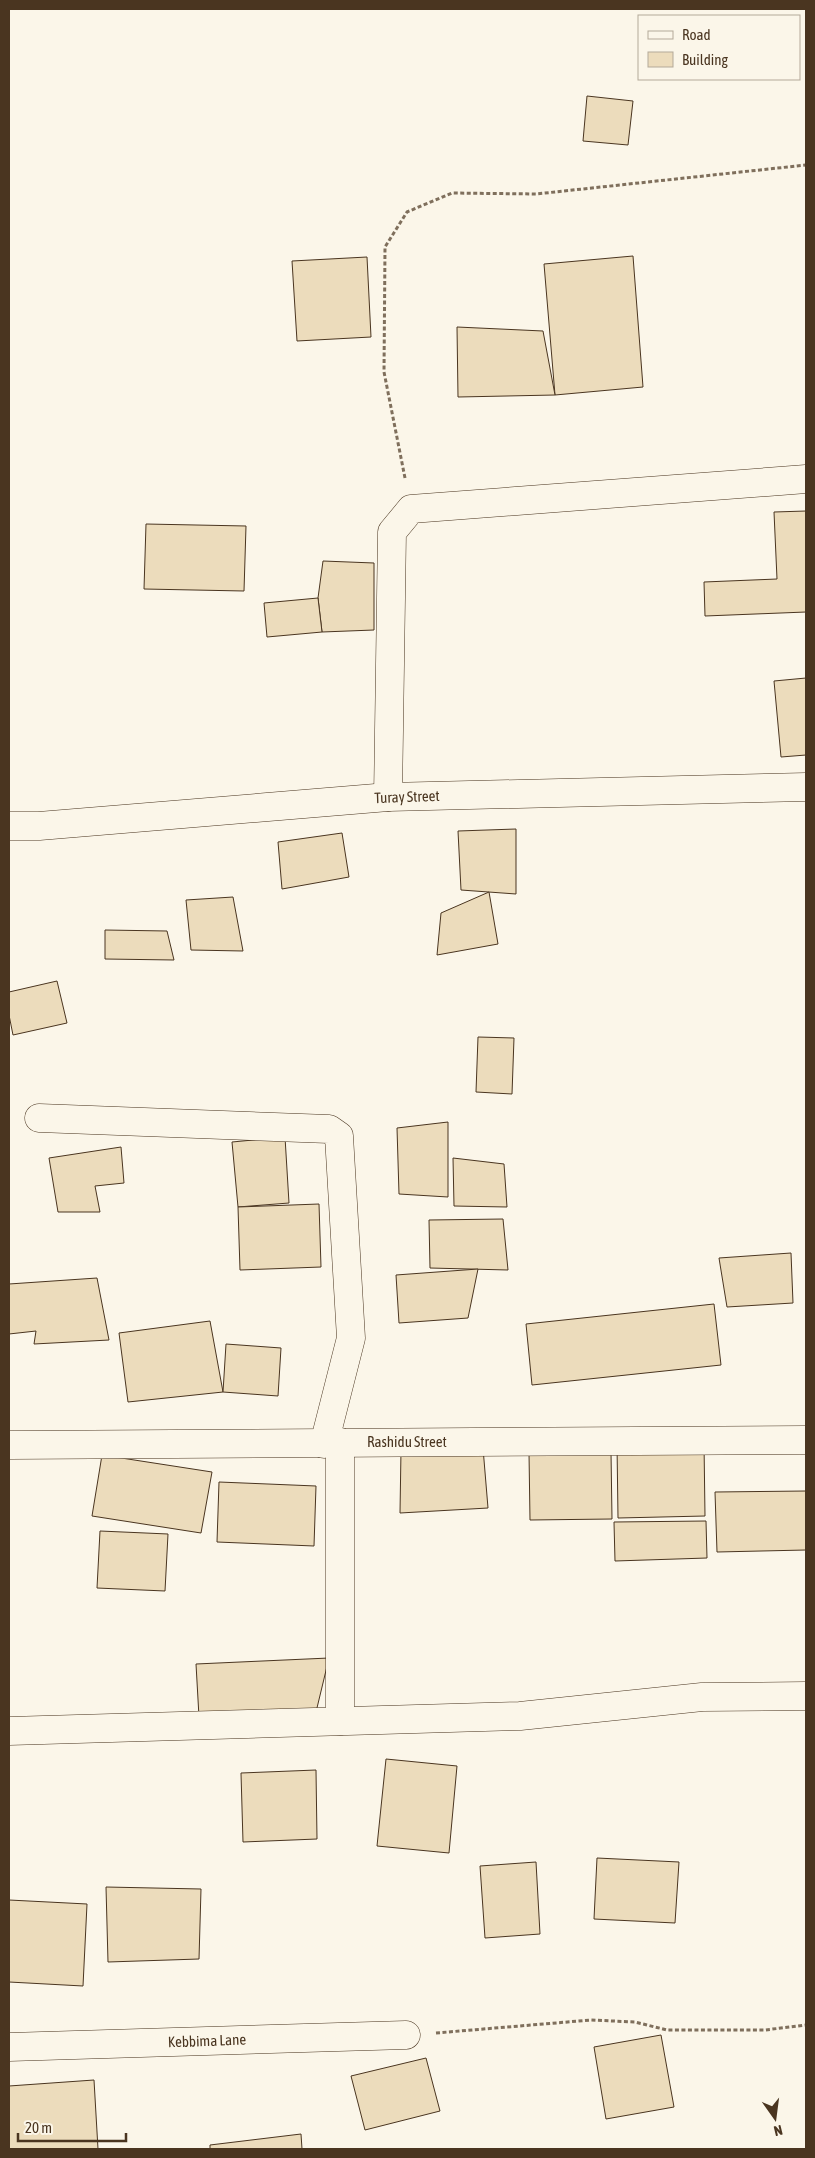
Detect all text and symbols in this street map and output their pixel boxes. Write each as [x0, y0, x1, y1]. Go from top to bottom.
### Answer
legend [638, 15, 800, 80]
text: Road [682, 26, 711, 43]
text: Building [682, 51, 728, 68]
street label: Turay Street [374, 787, 440, 806]
street label: Rashidu Street [367, 1433, 447, 1450]
street label: Kebbima Lane [168, 2031, 247, 2050]
north arrow [750, 2093, 800, 2143]
scale bar [18, 2110, 125, 2142]
text: 20 m [25, 2119, 52, 2136]
text: N [772, 2122, 784, 2139]

